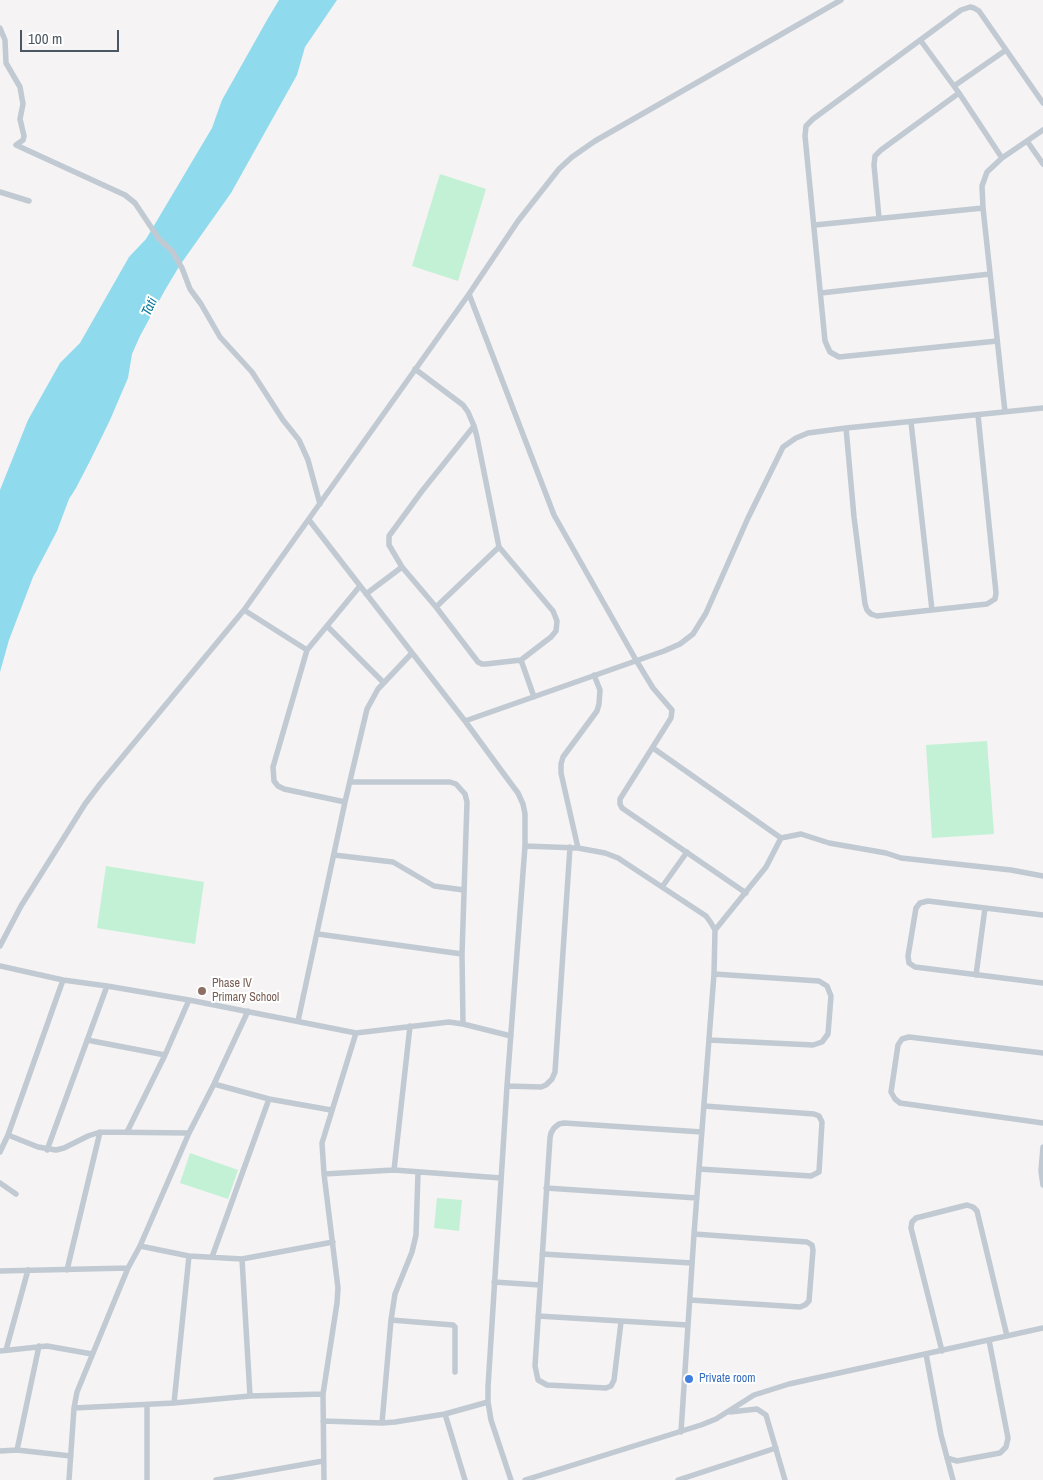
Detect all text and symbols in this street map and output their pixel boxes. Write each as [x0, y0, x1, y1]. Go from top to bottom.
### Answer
scale bar [22, 20, 121, 52]
text: 100 m [28, 28, 62, 49]
water label: Tati [139, 295, 161, 319]
place label: Phase IV Primary School [212, 977, 279, 1005]
marker: Phase IV Primary School [196, 985, 208, 997]
place label: Private room [699, 1372, 755, 1386]
marker: Private room [683, 1373, 695, 1385]

